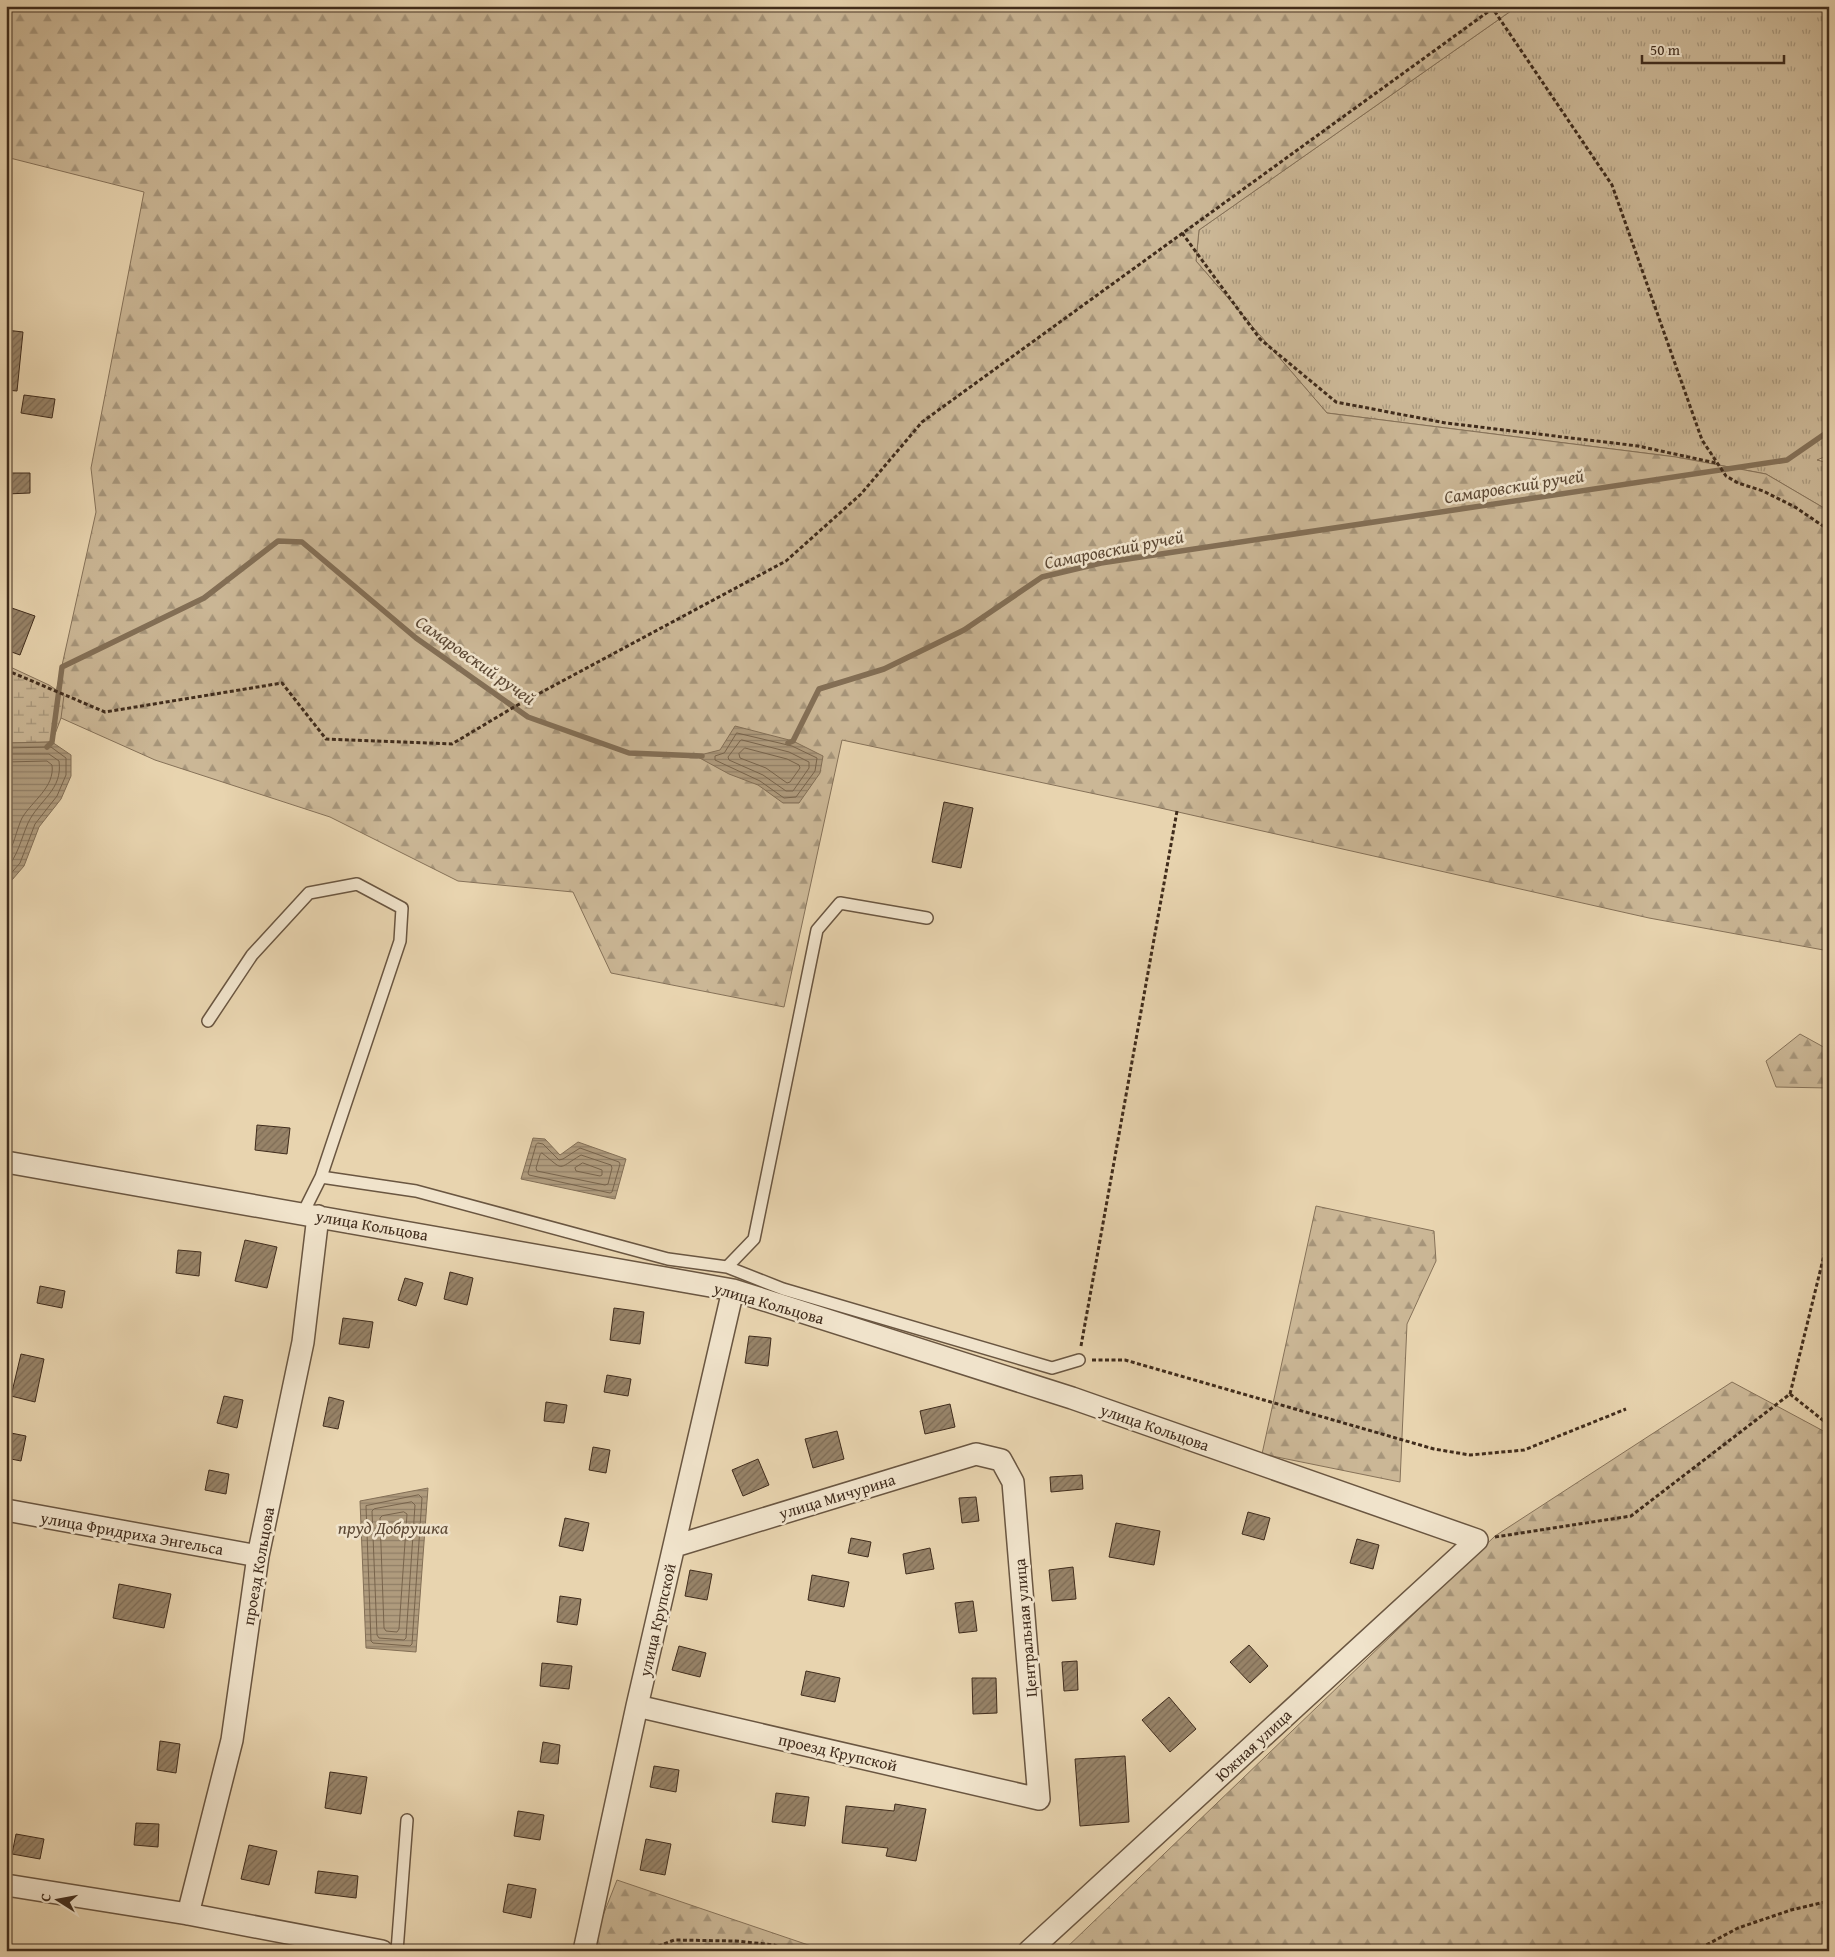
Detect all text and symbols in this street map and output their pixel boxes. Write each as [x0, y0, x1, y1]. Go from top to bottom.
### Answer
scale bar [1642, 32, 1785, 64]
text: 50 m [1650, 39, 1681, 60]
water label: Самаровский ручей [1442, 462, 1586, 510]
water label: Самаровский ручей [1042, 522, 1186, 576]
water label: Самаровский ручей [410, 608, 542, 712]
street label: улица Кольцова [313, 1203, 430, 1247]
street label: улица Кольцова [710, 1276, 827, 1330]
street label: улица Кольцова [1096, 1397, 1213, 1457]
street label: улица Мичурина [775, 1467, 899, 1525]
street label: улица Фридриха Энгельса [38, 1505, 226, 1561]
street label: проезд Кольцова [236, 1505, 280, 1627]
water label: пруд Добрушка [338, 1514, 449, 1541]
street label: Центральная улица [1007, 1557, 1043, 1698]
street label: улица Крупской [632, 1561, 682, 1680]
street label: Южная улица [1209, 1703, 1297, 1787]
street label: проезд Крупской [776, 1727, 900, 1777]
north arrow [32, 1874, 82, 1924]
text: С [35, 1892, 56, 1903]

